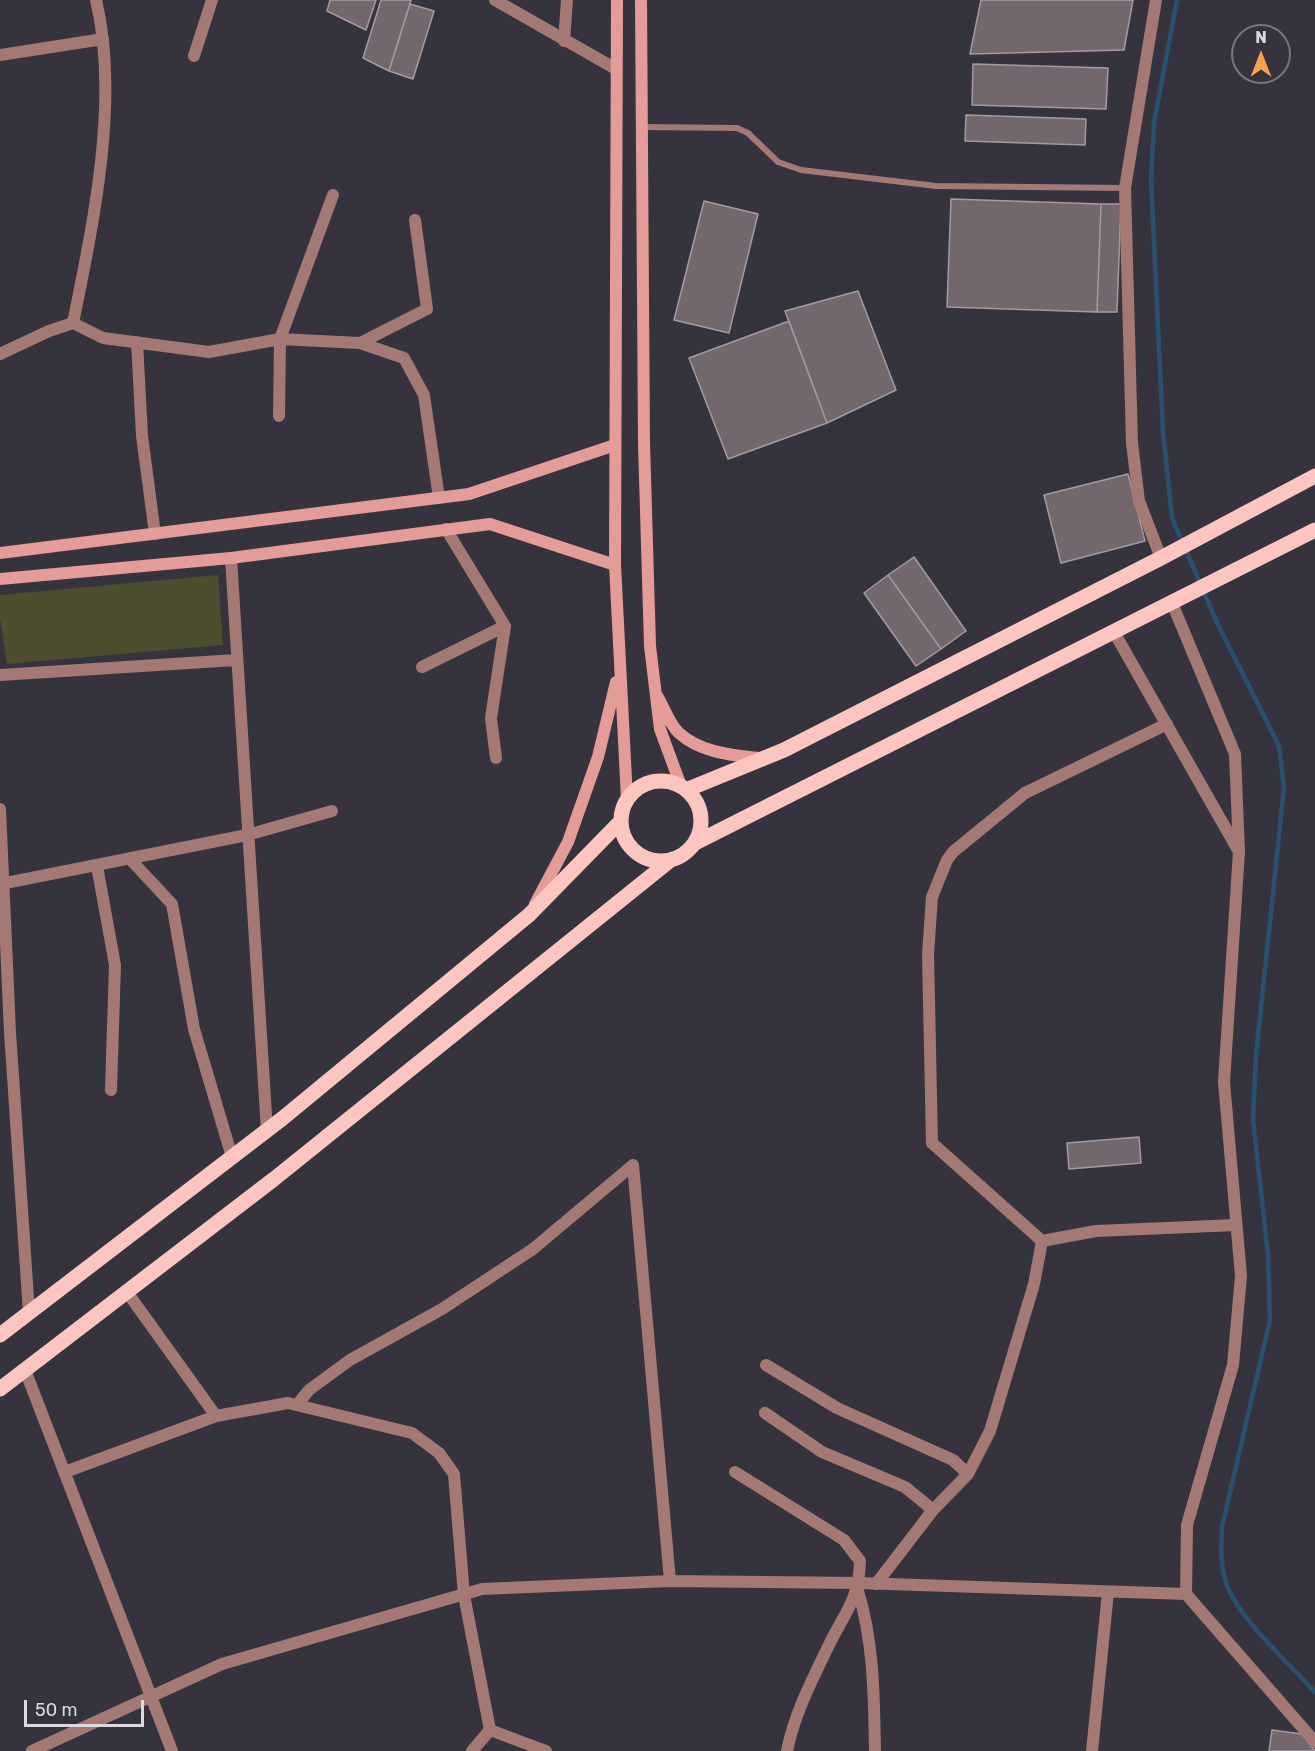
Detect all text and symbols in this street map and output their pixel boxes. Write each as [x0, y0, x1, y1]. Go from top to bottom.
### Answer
north arrow [1231, 24, 1291, 84]
text: N [1255, 28, 1267, 47]
scale bar [27, 1688, 147, 1726]
text: 50 m [35, 1699, 78, 1721]

